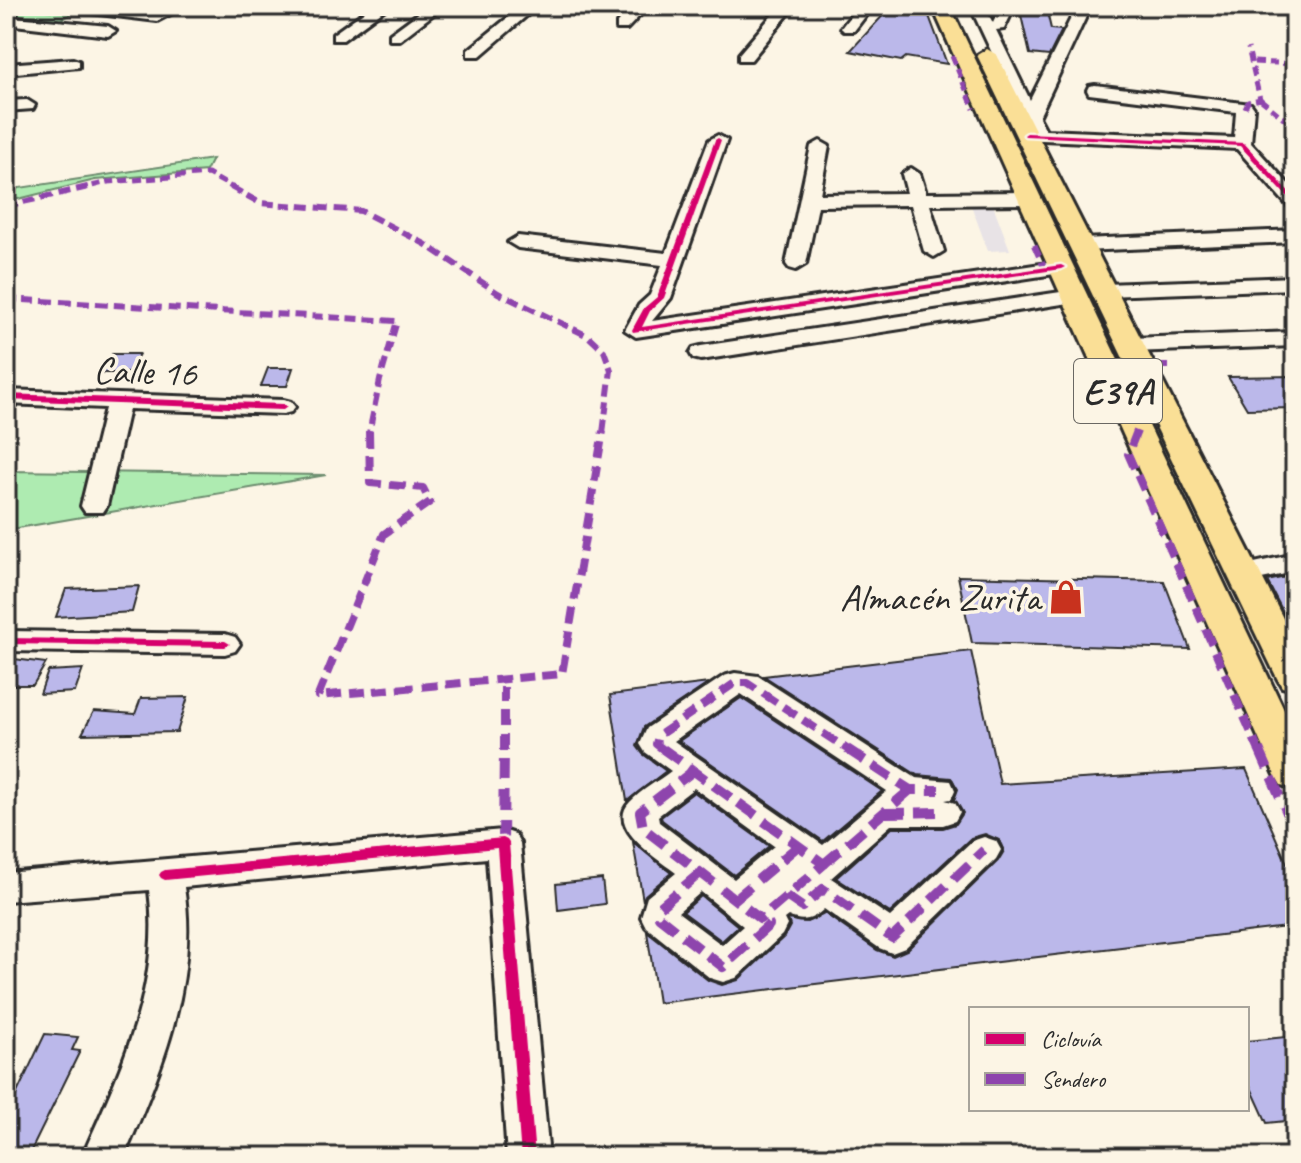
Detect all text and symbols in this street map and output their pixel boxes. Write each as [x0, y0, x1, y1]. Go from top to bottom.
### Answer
street label: Calle 16 [93, 346, 199, 397]
road number: E39A [1074, 359, 1162, 423]
place label: Almacén Zurita [840, 574, 1043, 621]
shop icon: Almacén Zurita [1047, 578, 1085, 616]
legend [969, 1007, 1249, 1111]
text: Ciclovía [1041, 1024, 1102, 1054]
text: Sendero [1041, 1064, 1107, 1094]

